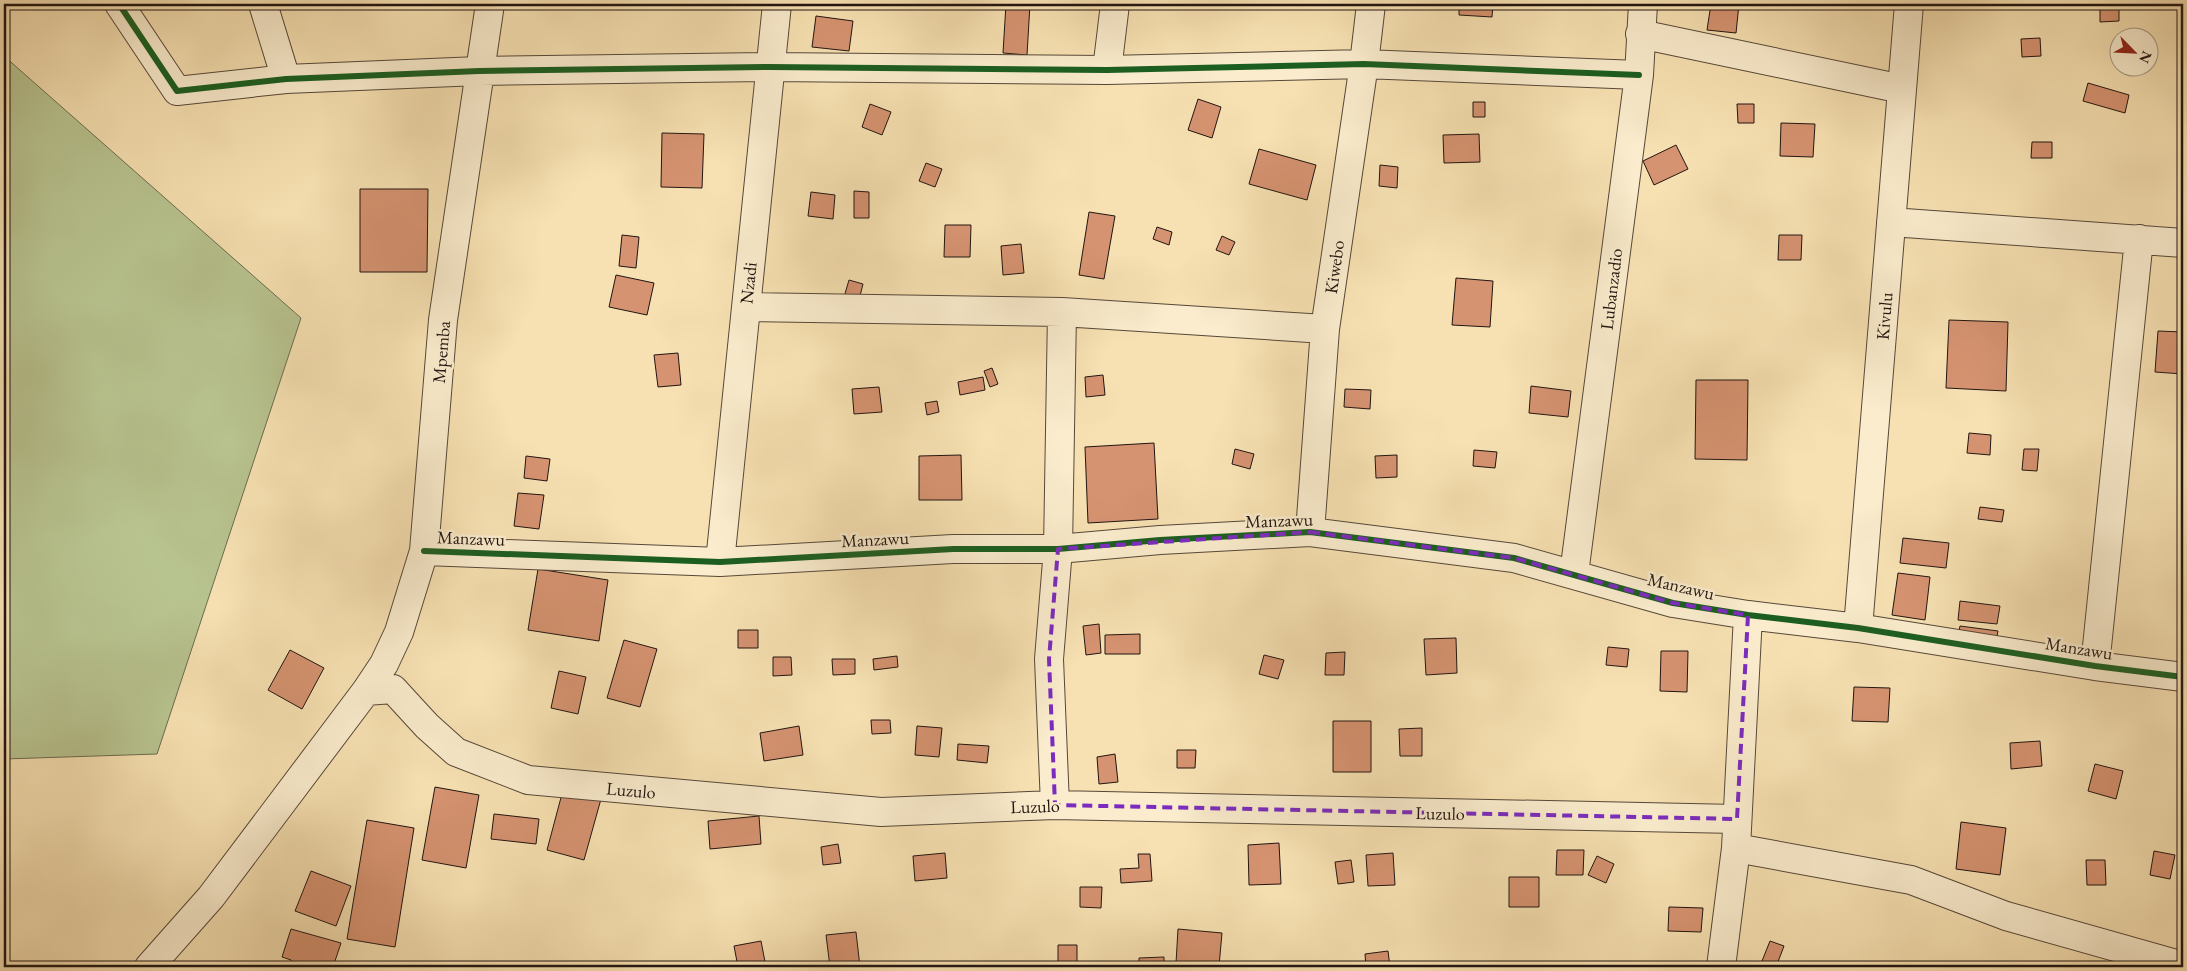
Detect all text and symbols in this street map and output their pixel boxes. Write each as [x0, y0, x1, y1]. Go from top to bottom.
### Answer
north arrow [2110, 28, 2160, 78]
text: N [2135, 48, 2156, 67]
street label: Kiwebo [1319, 239, 1349, 295]
street label: Lubanzadio [1595, 247, 1627, 331]
street label: Nzadi [734, 260, 762, 305]
street label: Kivulu [1870, 291, 1898, 341]
street label: Mpemba [427, 319, 455, 384]
street label: Manzawu [1245, 507, 1314, 533]
street label: Manzawu [437, 525, 506, 551]
street label: Manzawu [840, 526, 910, 552]
street label: Manzawu [1645, 567, 1717, 605]
street label: Manzawu [2044, 631, 2115, 665]
street label: Luzulo [605, 776, 657, 804]
street label: Luzulo [1010, 794, 1060, 818]
street label: Luzulo [1415, 801, 1465, 825]

